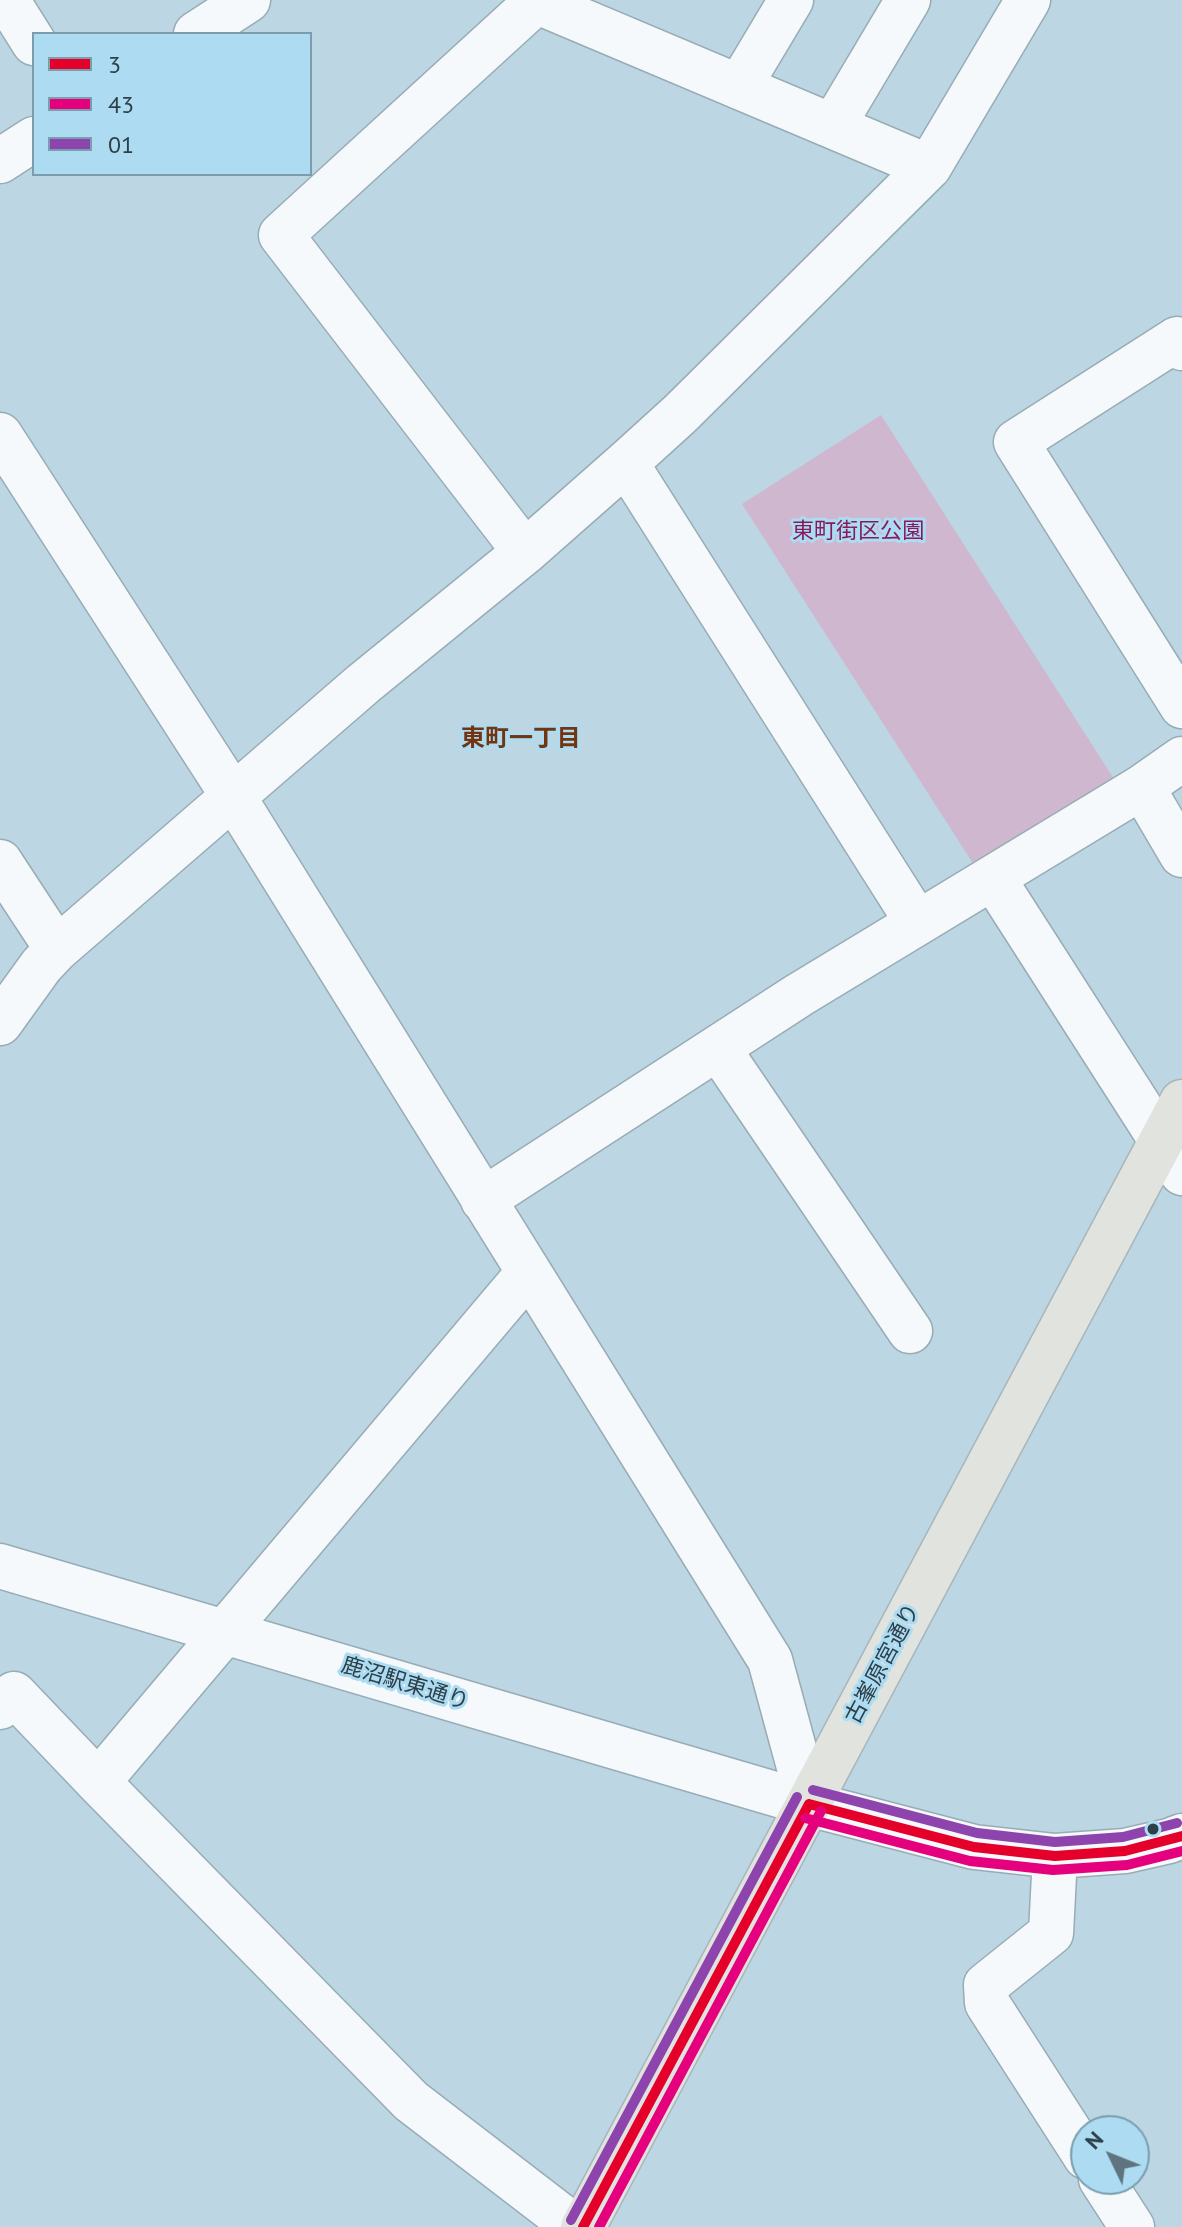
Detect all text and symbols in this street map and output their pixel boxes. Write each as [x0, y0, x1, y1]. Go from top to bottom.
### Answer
legend [32, 32, 312, 176]
text: 3 [108, 49, 121, 80]
text: 43 [108, 89, 134, 120]
text: 01 [108, 129, 134, 160]
park label: 東町街区公園 [792, 519, 924, 545]
district label: 東町一丁目 [461, 725, 581, 753]
street label: 古峯原宮通り [840, 1600, 926, 1728]
street label: 鹿沼駅東通り [338, 1652, 472, 1716]
unlabelled marker [1145, 1821, 1161, 1837]
north arrow [1070, 2115, 1150, 2195]
text: N [1079, 2125, 1109, 2155]

